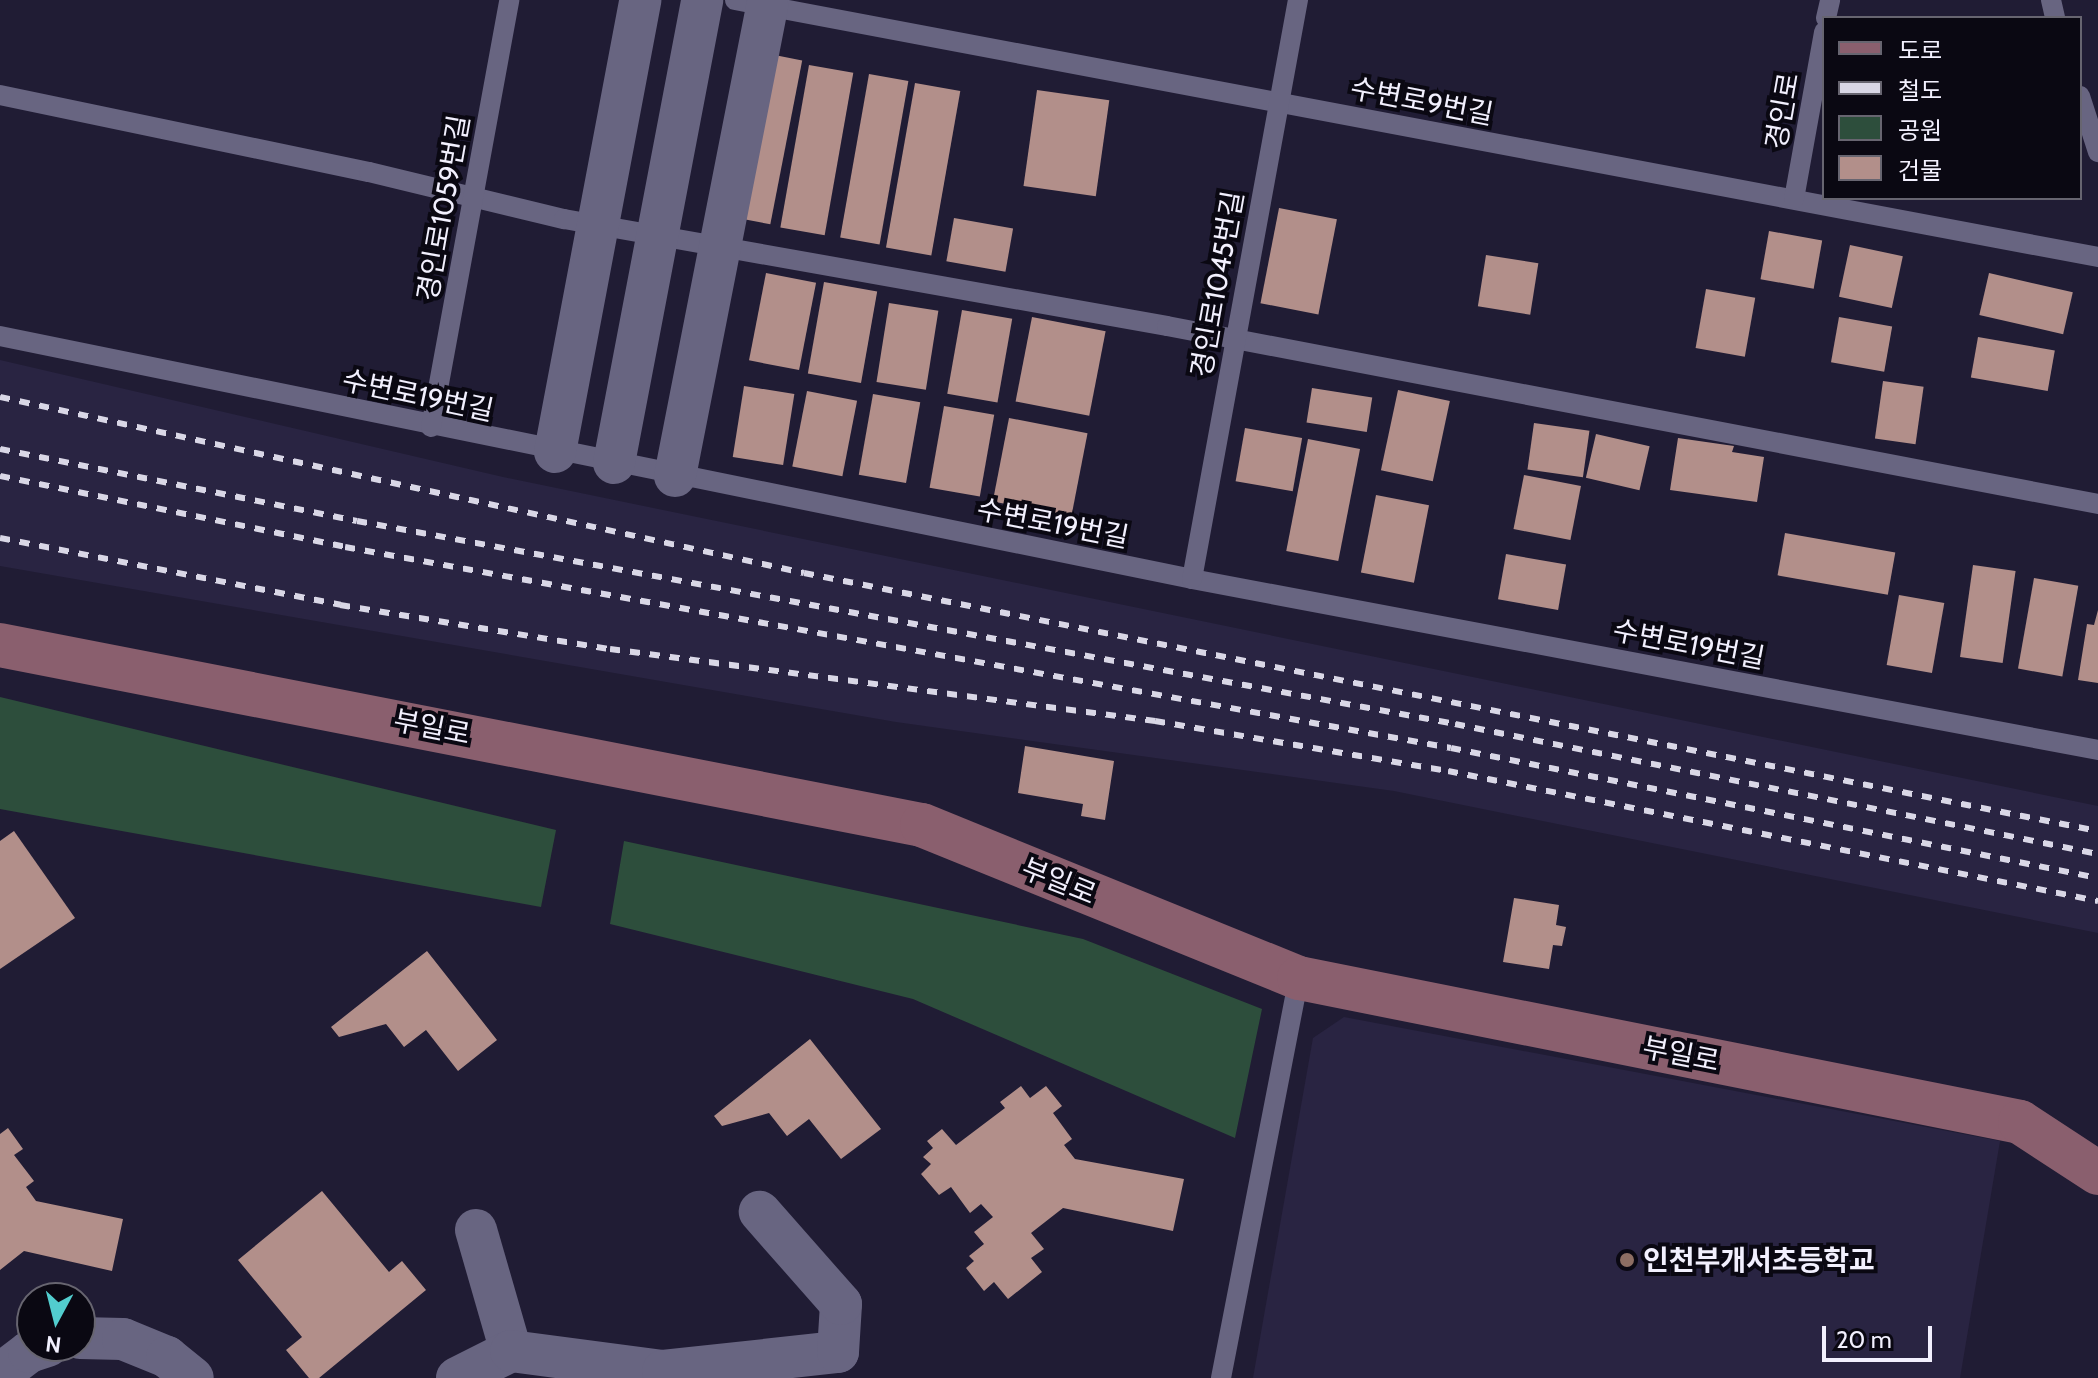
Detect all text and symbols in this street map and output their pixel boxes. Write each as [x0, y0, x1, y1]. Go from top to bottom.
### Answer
legend [1822, 16, 2082, 200]
text: 도로 [1898, 36, 1942, 65]
street label: 경인로 [1759, 70, 1805, 152]
street label: 수변로9번길 [1348, 71, 1496, 131]
text: 철도 [1898, 76, 1942, 105]
street label: 경인로1059번길 [410, 112, 476, 304]
text: 공원 [1898, 116, 1942, 145]
text: 건물 [1898, 156, 1942, 185]
street label: 경인로1045번길 [1184, 188, 1250, 380]
street label: 수변로19번길 [339, 363, 497, 427]
street label: 수변로19번길 [974, 492, 1132, 554]
street label: 수변로19번길 [1610, 613, 1768, 675]
street label: 부일로 [391, 703, 473, 751]
street label: 부일로 [1017, 851, 1101, 911]
street label: 부일로 [1640, 1030, 1722, 1078]
place label: 인천부개서초등학교 [1643, 1243, 1875, 1277]
marker: 인천부개서초등학교 [1618, 1251, 1636, 1269]
north arrow [16, 1282, 96, 1362]
scale bar [1826, 1310, 1936, 1360]
text: 20 m [1836, 1325, 1892, 1354]
text: N [44, 1330, 63, 1359]

